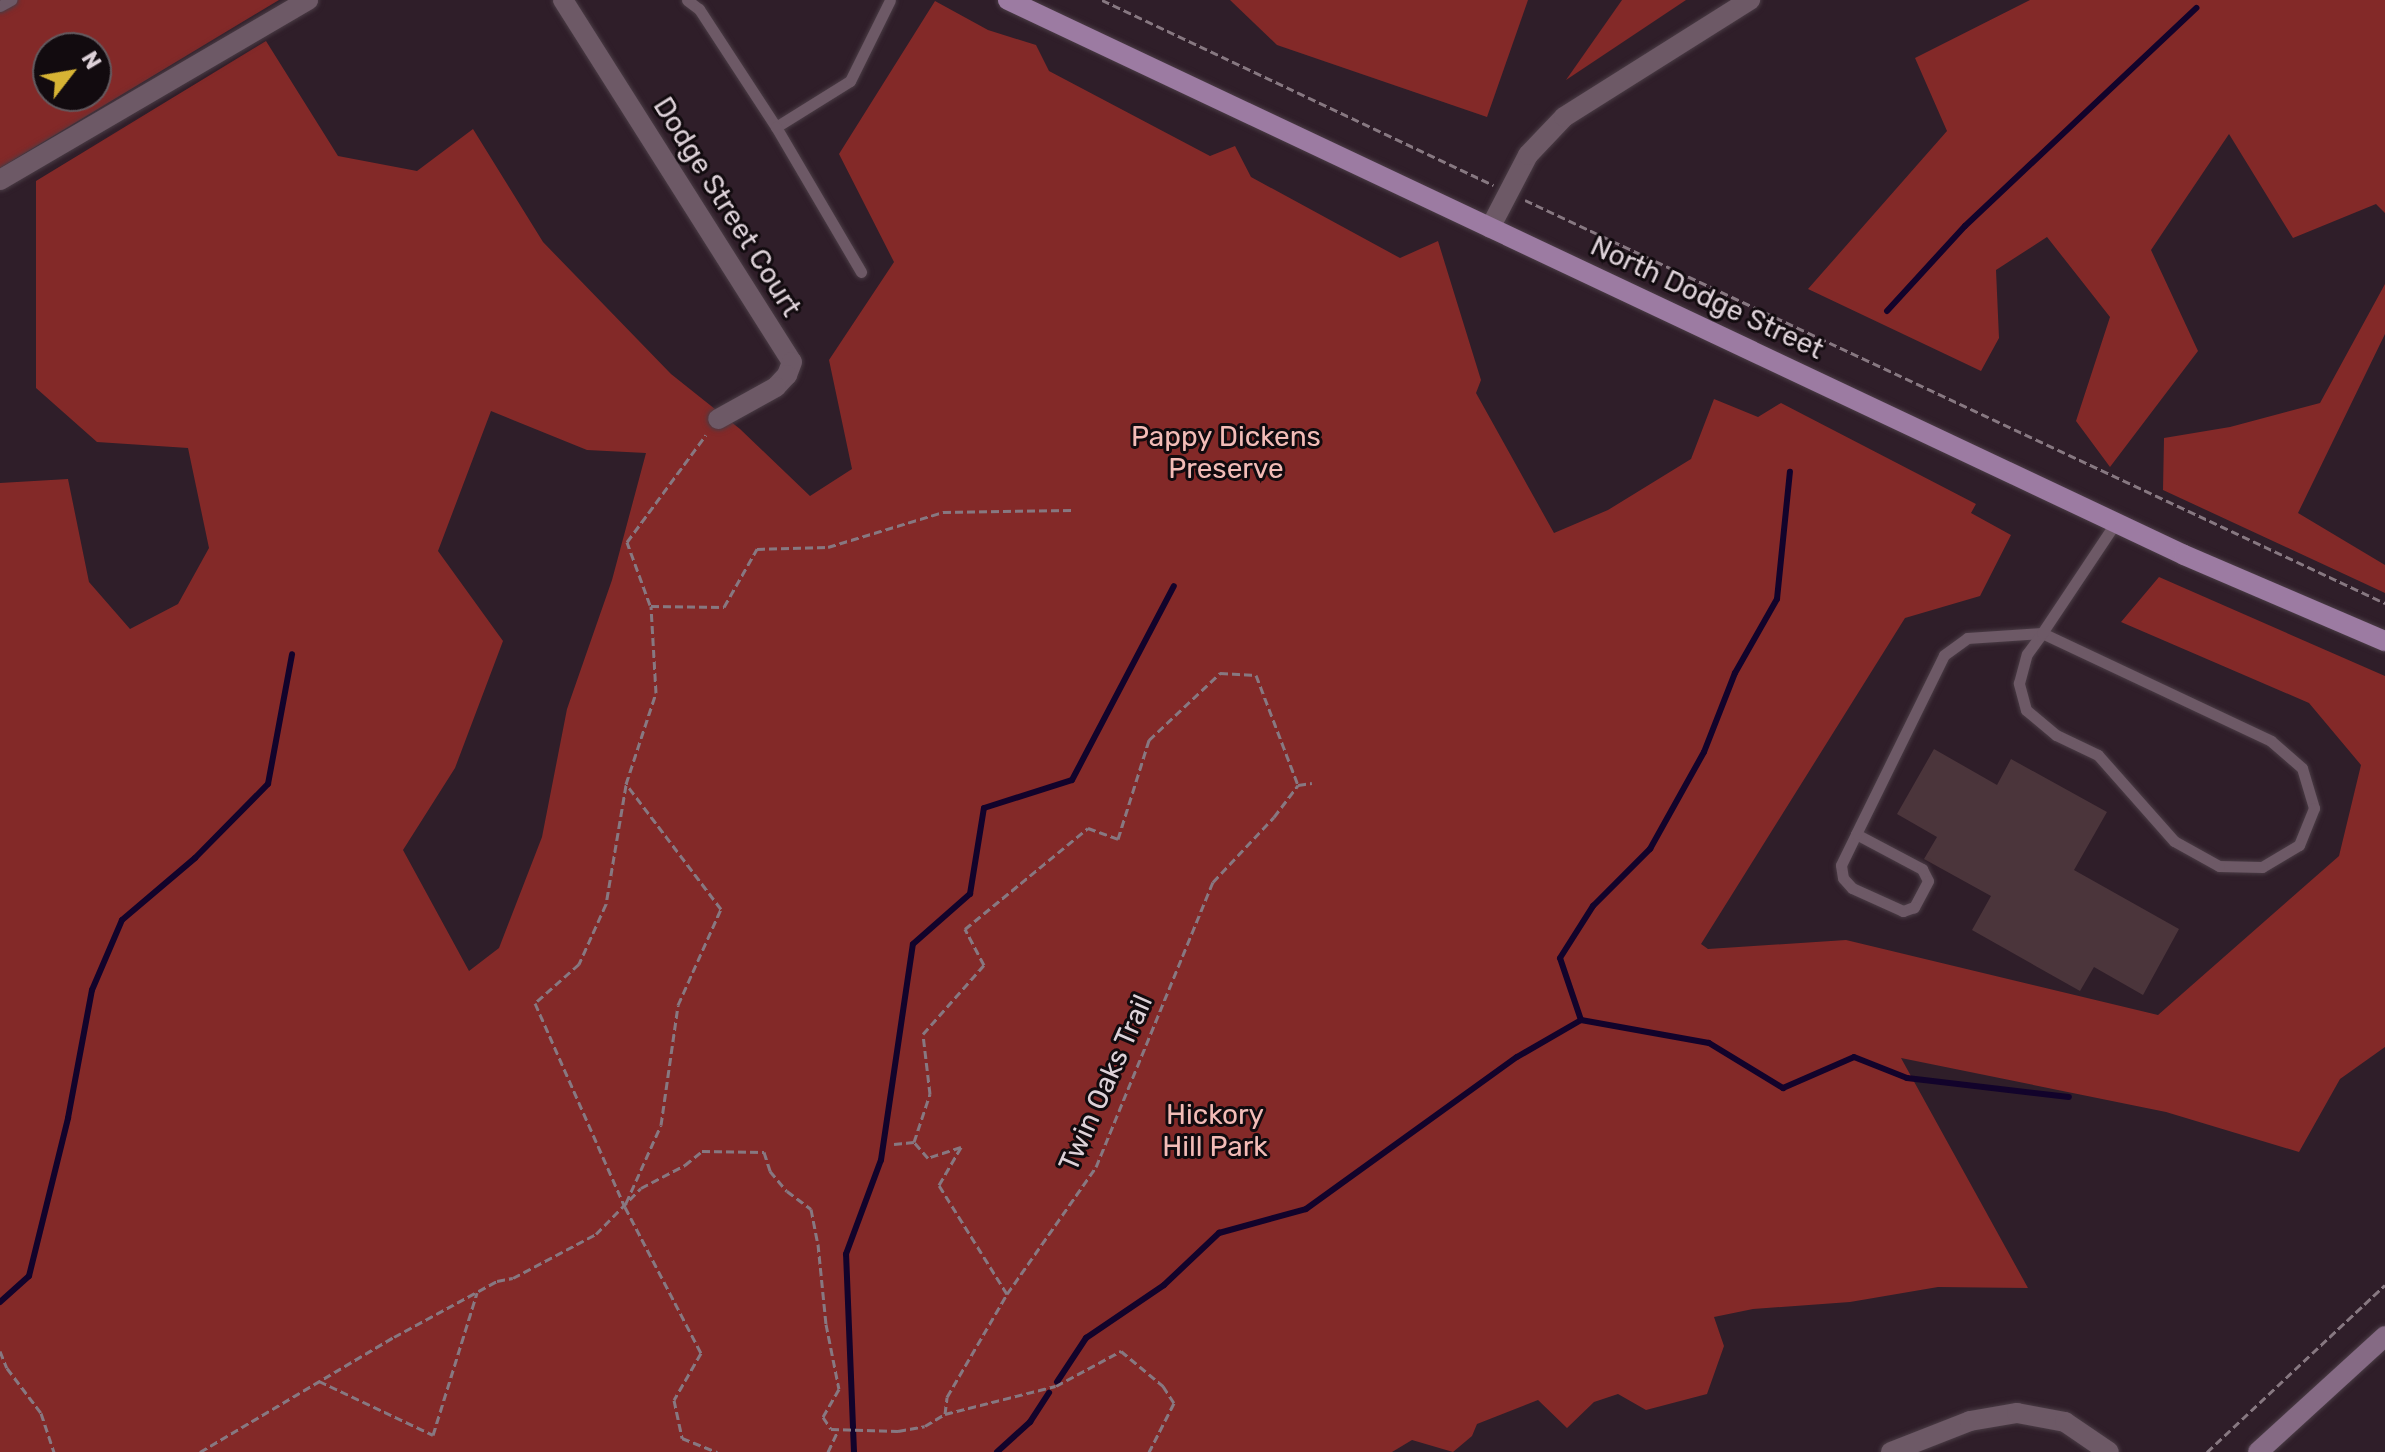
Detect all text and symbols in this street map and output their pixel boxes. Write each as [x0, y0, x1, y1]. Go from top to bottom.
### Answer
north arrow [32, 32, 112, 112]
text: N [76, 47, 107, 74]
street label: Dodge Street Court [646, 91, 808, 323]
street label: North Dodge Street [1585, 229, 1829, 367]
park label: Pappy Dickens Preserve [1131, 420, 1321, 486]
street label: Twin Oaks Trail [1052, 989, 1160, 1177]
park label: Hickory Hill Park [1162, 1098, 1268, 1164]

